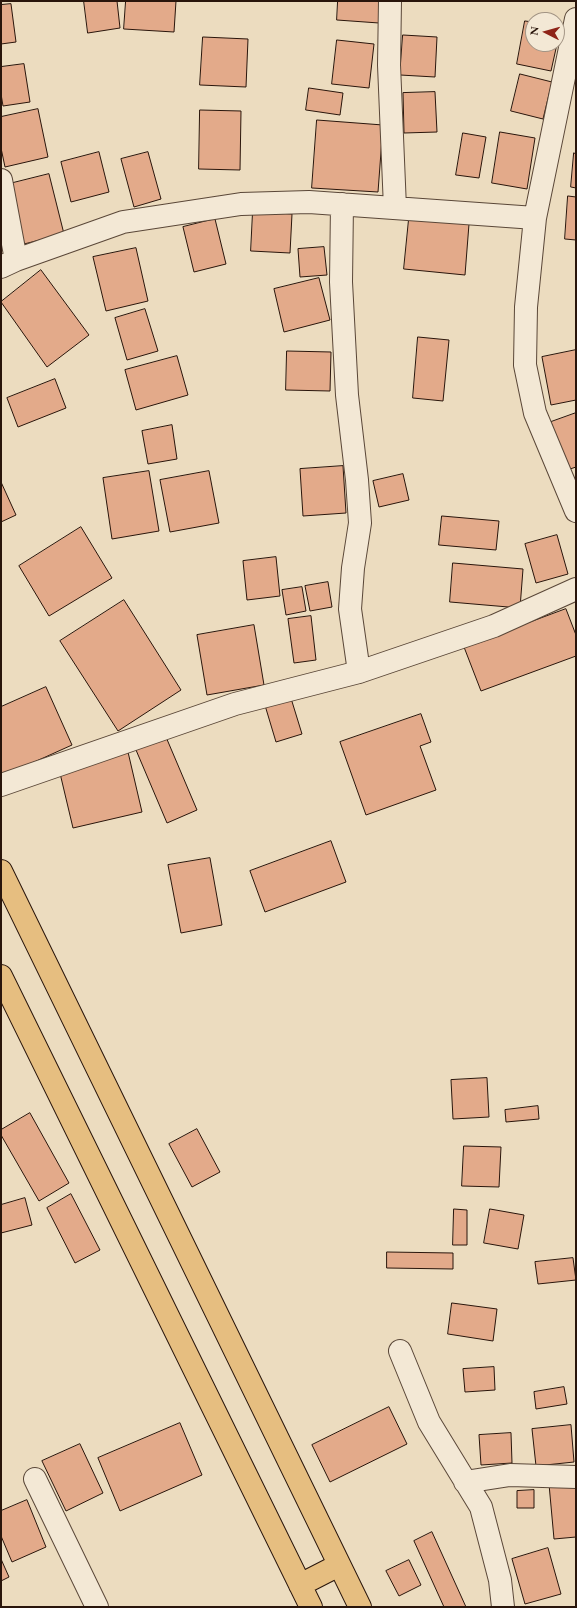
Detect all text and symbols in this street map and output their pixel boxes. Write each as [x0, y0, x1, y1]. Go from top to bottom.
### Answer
north arrow [525, 12, 565, 52]
text: N [527, 26, 541, 36]

